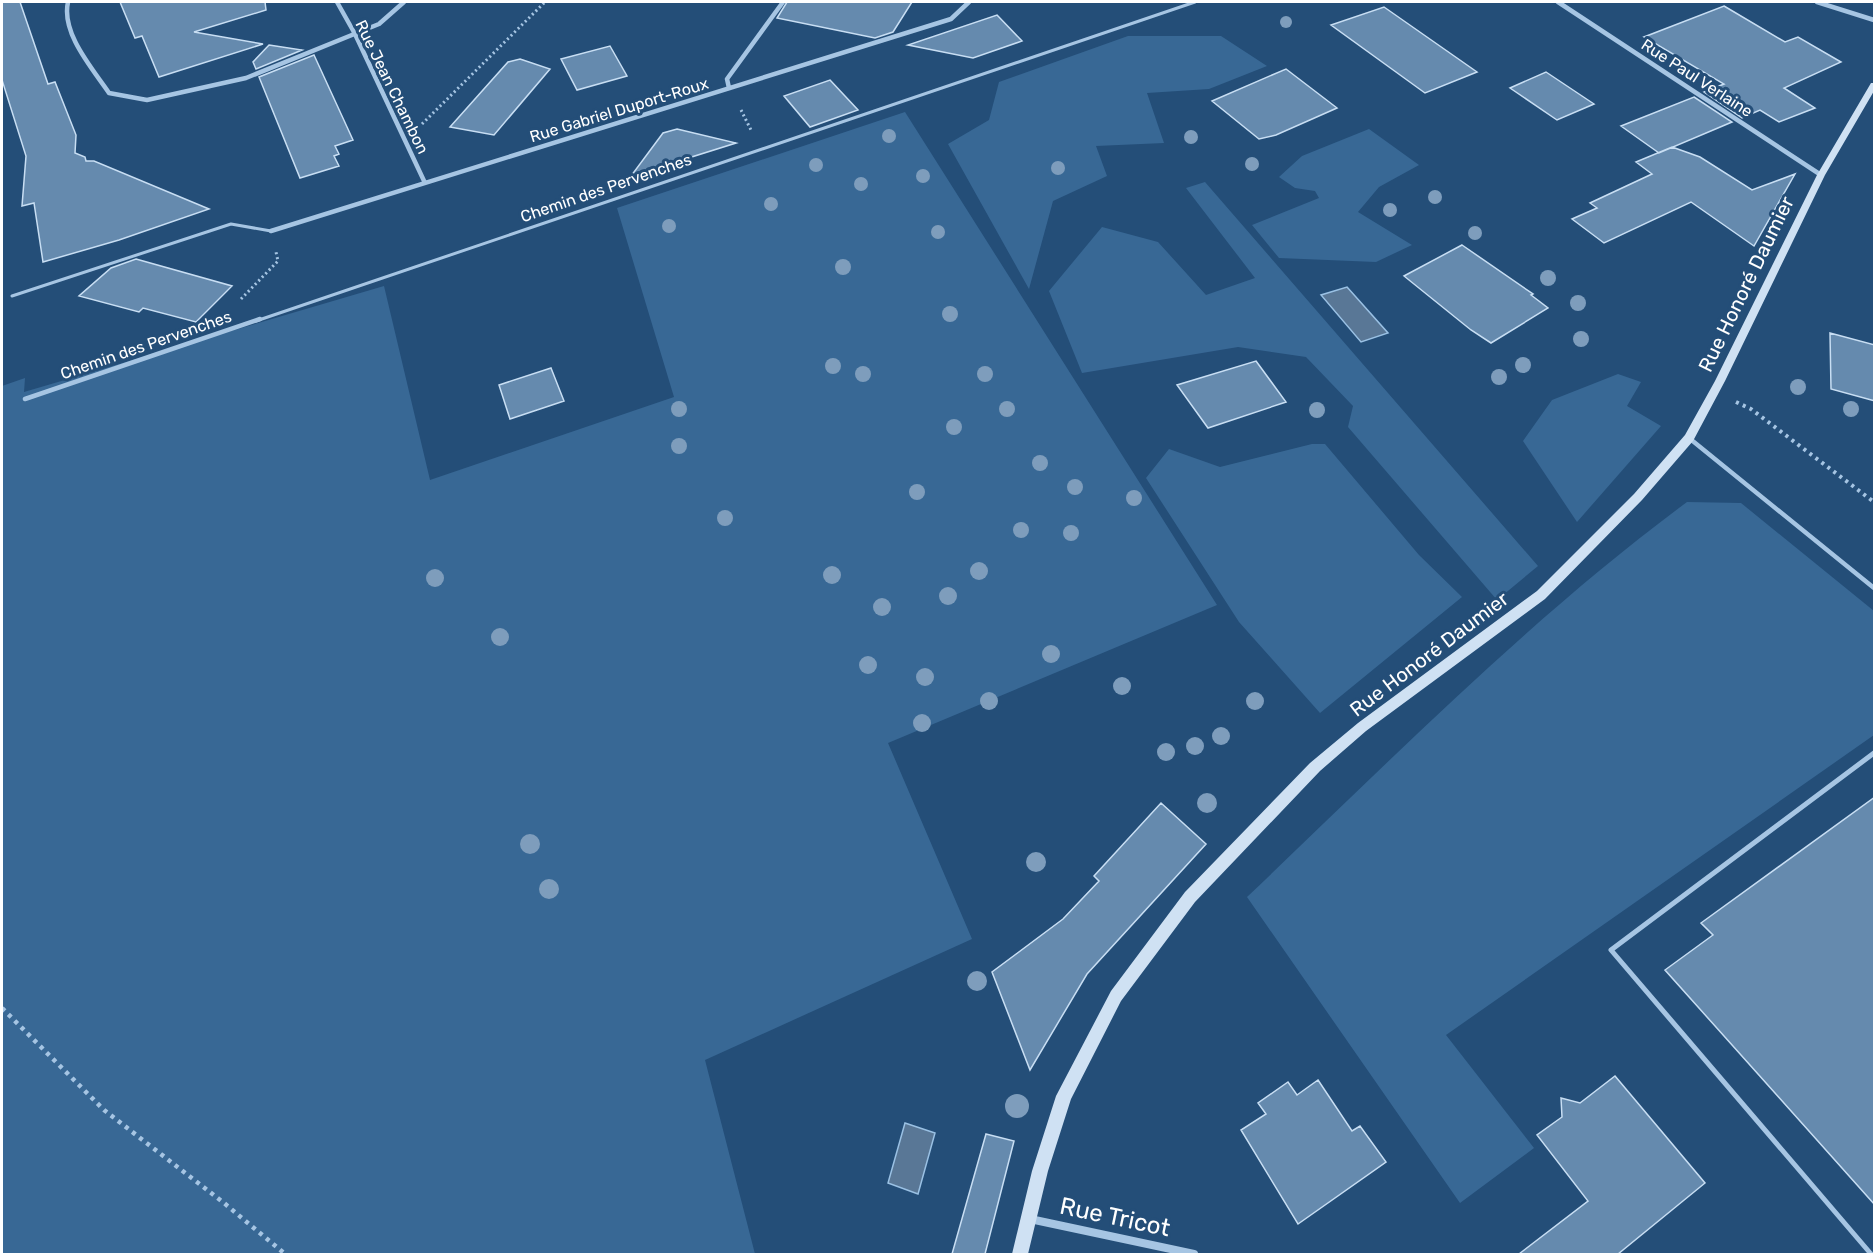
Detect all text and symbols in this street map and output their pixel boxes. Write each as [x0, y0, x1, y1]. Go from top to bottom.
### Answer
street label: Rue Jean Chambon [351, 17, 433, 157]
street label: Rue Paul Verlaine [1638, 35, 1756, 121]
street label: Rue Gabriel Duport-Roux [527, 74, 711, 146]
street label: Chemin des Pervenches [518, 150, 694, 226]
street label: Rue Honoré Daumier [1693, 192, 1799, 376]
street label: Chemin des Pervenches [58, 307, 234, 383]
street label: Rue Honoré Daumier [1345, 586, 1513, 721]
street label: Rue Tricot [1057, 1192, 1173, 1242]

